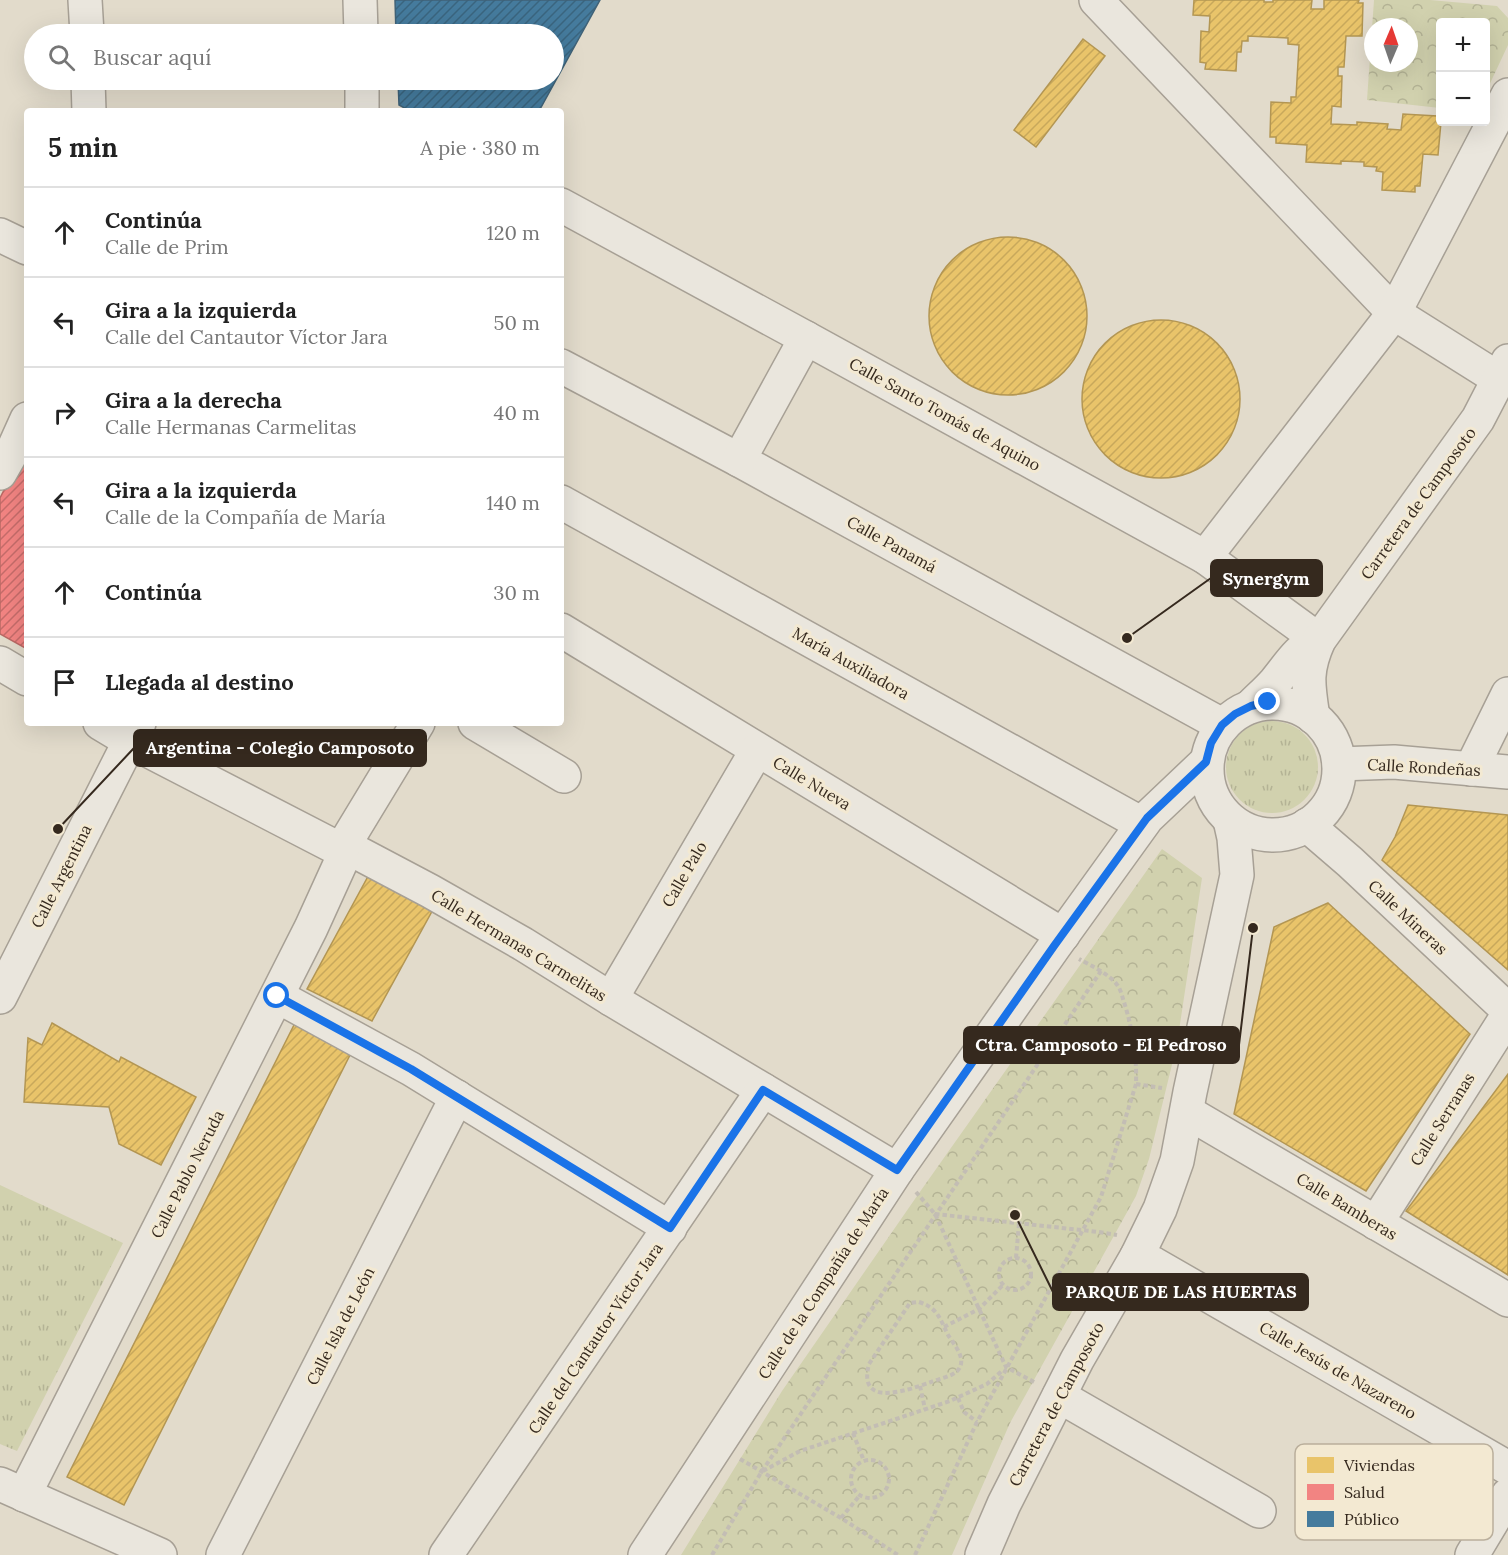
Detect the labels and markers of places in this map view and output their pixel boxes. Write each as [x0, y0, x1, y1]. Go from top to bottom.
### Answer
callout: Synergym [1211, 560, 1322, 596]
callout: Argentina - Colegio Camposoto [134, 730, 426, 766]
callout: Ctra. Camposoto - El Pedroso [964, 1027, 1239, 1063]
callout: PARQUE DE LAS HUERTAS [1053, 1274, 1308, 1310]

